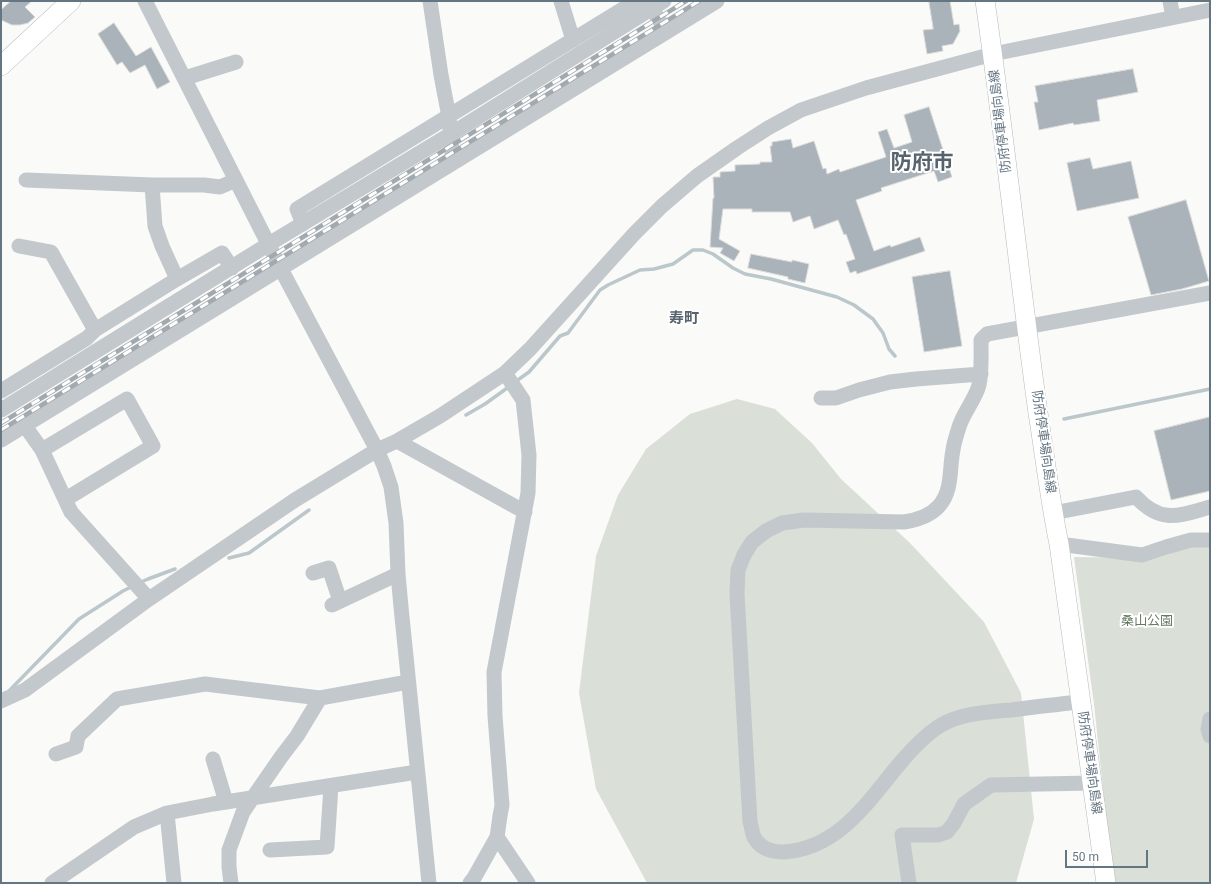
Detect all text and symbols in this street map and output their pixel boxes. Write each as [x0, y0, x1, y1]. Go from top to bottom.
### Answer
street label: 防府停車場向島線 [987, 68, 1015, 174]
district label: 防府市 [891, 151, 953, 177]
district label: 寿町 [669, 310, 699, 328]
street label: 防府停車場向島線 [1028, 389, 1058, 495]
park label: 桑山公園 [1121, 614, 1173, 630]
street label: 防府停車場向島線 [1074, 710, 1104, 816]
scale bar [1067, 842, 1150, 868]
text: 50 m [1072, 850, 1099, 864]

